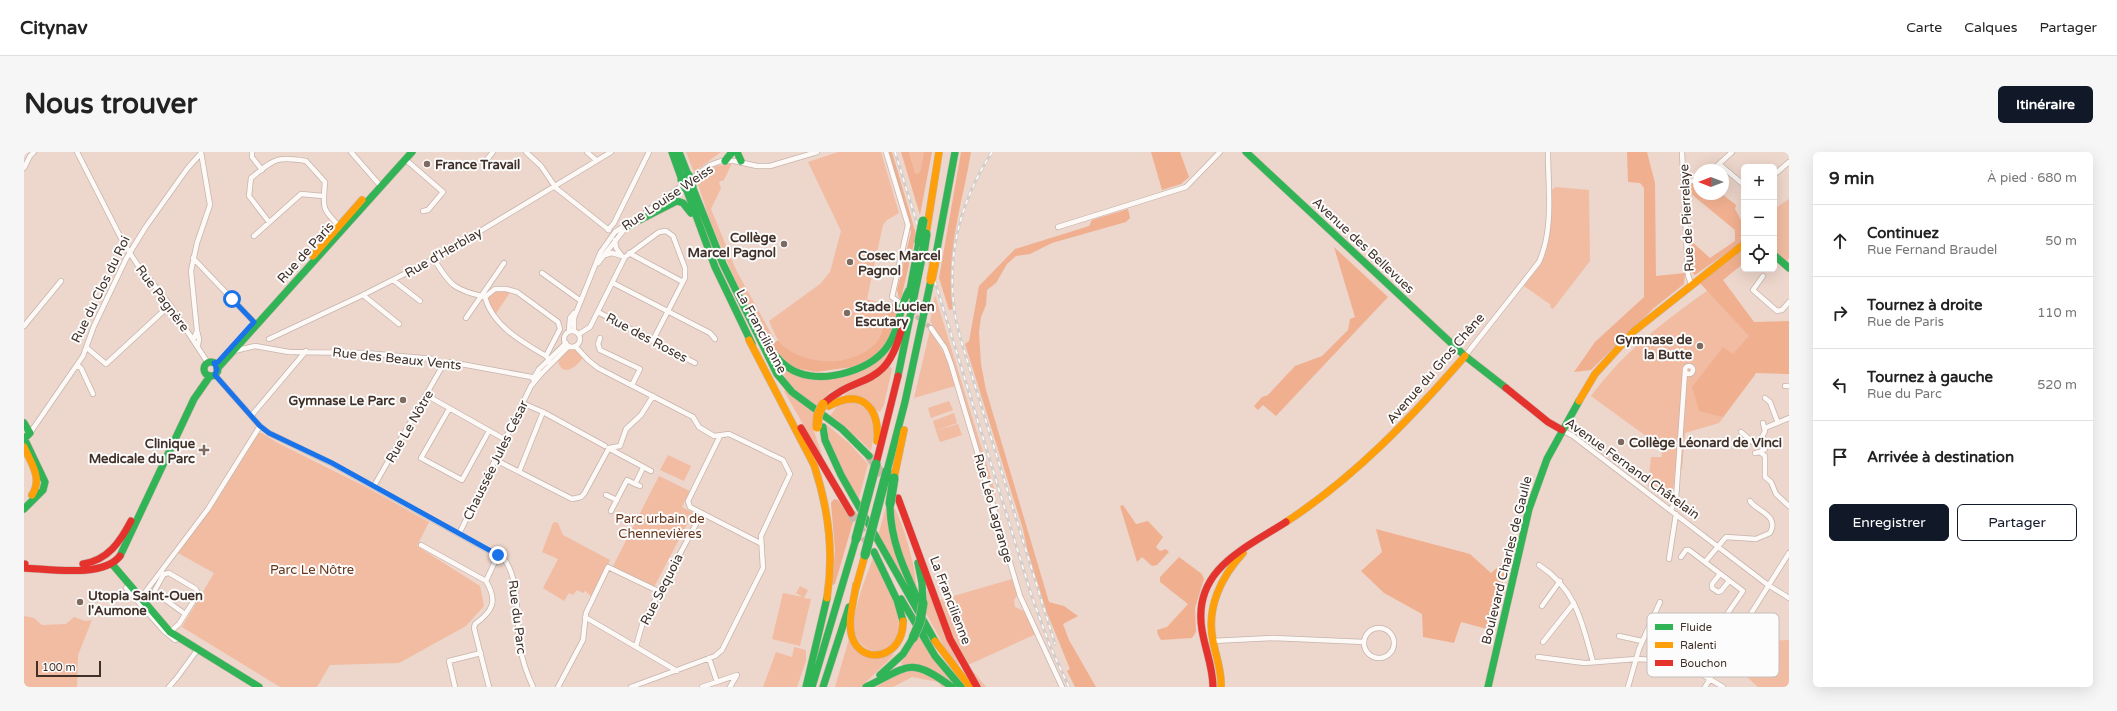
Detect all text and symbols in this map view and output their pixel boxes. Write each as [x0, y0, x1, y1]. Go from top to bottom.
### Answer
text: Citynav [20, 17, 87, 39]
text: Carte [1906, 19, 1942, 36]
text: Calques [1964, 19, 2017, 36]
text: Partager [2039, 19, 2097, 36]
button: Itinéraire [1998, 86, 2093, 123]
text: Nous trouver [24, 87, 197, 121]
place label: France Travail [435, 157, 520, 173]
marker: France Travail [422, 159, 432, 169]
street label: Rue Louise Weiss [619, 161, 716, 234]
street label: Rue de Pierrelaye [1676, 164, 1698, 272]
north arrow [1693, 164, 1729, 200]
map controls [1741, 164, 1777, 272]
button: + [1741, 164, 1777, 200]
text: 9 min [1829, 168, 1874, 189]
text: À pied · 680 m [1987, 170, 2077, 186]
street label: Avenue des Bellevues [1309, 194, 1418, 297]
button: − [1741, 200, 1777, 236]
street label: Rue de Paris [274, 219, 337, 287]
street label: Rue d'Herblay [402, 224, 485, 281]
text: Continuez [1867, 224, 1939, 242]
place label: Collège Marcel Pagnol [688, 230, 777, 261]
icon: ahead [1829, 230, 1851, 252]
street label: Rue du Clos du Roi [68, 233, 134, 346]
text: 50 m [2045, 233, 2077, 249]
button: locate [1741, 236, 1777, 272]
marker: Collège Marcel Pagnol [779, 239, 789, 249]
text: Rue Fernand Braudel [1867, 242, 1997, 258]
place label: Cosec Marcel Pagnol [858, 248, 941, 279]
marker: Cosec Marcel Pagnol [845, 257, 855, 267]
street label: Rue Pagnère [132, 262, 192, 335]
street label: La Francilienne [732, 287, 790, 376]
route start [223, 290, 241, 308]
text: Tournez à droite [1867, 296, 1982, 314]
place label: Stade Lucien Escutary [855, 299, 935, 330]
icon: right [1829, 302, 1851, 324]
text: 110 m [2037, 305, 2077, 321]
marker: Stade Lucien Escutary [842, 308, 852, 318]
street label: Rue des Roses [603, 310, 690, 366]
street label: Avenue du Gros Chêne [1383, 310, 1488, 427]
text: Rue de Paris [1867, 314, 1944, 330]
place label: Gymnase de la Butte [1615, 332, 1693, 363]
marker: Gymnase de la Butte [1695, 341, 1705, 351]
street label: Rue des Beaux Vents [332, 344, 462, 374]
text: Tournez à gauche [1867, 368, 1993, 386]
icon: left [1829, 374, 1851, 396]
text: 520 m [2037, 377, 2077, 393]
text: Rue du Parc [1867, 386, 1942, 402]
street label: Rue Le Nôtre [383, 387, 437, 466]
place label: Gymnase Le Parc [288, 393, 395, 409]
marker: Gymnase Le Parc [398, 395, 408, 405]
street label: Chaussée Jules César [460, 398, 532, 523]
street label: Avenue Fernand Châtelain [1562, 415, 1703, 523]
place label: Collège Léonard de Vinci [1629, 435, 1782, 451]
place label: Clinique Medicale du Parc [89, 436, 196, 467]
marker: Collège Léonard de Vinci [1616, 437, 1626, 447]
marker: Clinique Medicale du Parc [198, 444, 210, 456]
icon: arrive [1829, 446, 1851, 468]
text: Arrivée à destination [1867, 448, 2014, 466]
street label: Rue Léo Lagrange [970, 452, 1016, 565]
street label: Boulevard Charles de Gaulle [1478, 474, 1536, 646]
button: Enregistrer [1829, 504, 1949, 541]
button: Partager [1957, 504, 2077, 541]
park label: Parc urbain de Chennevières [615, 511, 705, 542]
route end [489, 546, 507, 564]
street label: Rue Sequoia [637, 551, 687, 628]
street label: La Francilienne [926, 554, 974, 647]
park label: Parc Le Nôtre [270, 562, 354, 578]
street label: Rue du Parc [505, 579, 530, 655]
place label: Utopia Saint-Ouen l'Aumone [88, 588, 203, 619]
marker: Utopia Saint-Ouen l'Aumone [75, 597, 85, 607]
legend [1647, 613, 1779, 677]
text: Fluide [1680, 621, 1712, 634]
text: Ralenti [1680, 639, 1717, 652]
text: Bouchon [1680, 657, 1727, 670]
scale bar [36, 659, 101, 678]
text: 100 m [42, 661, 76, 674]

